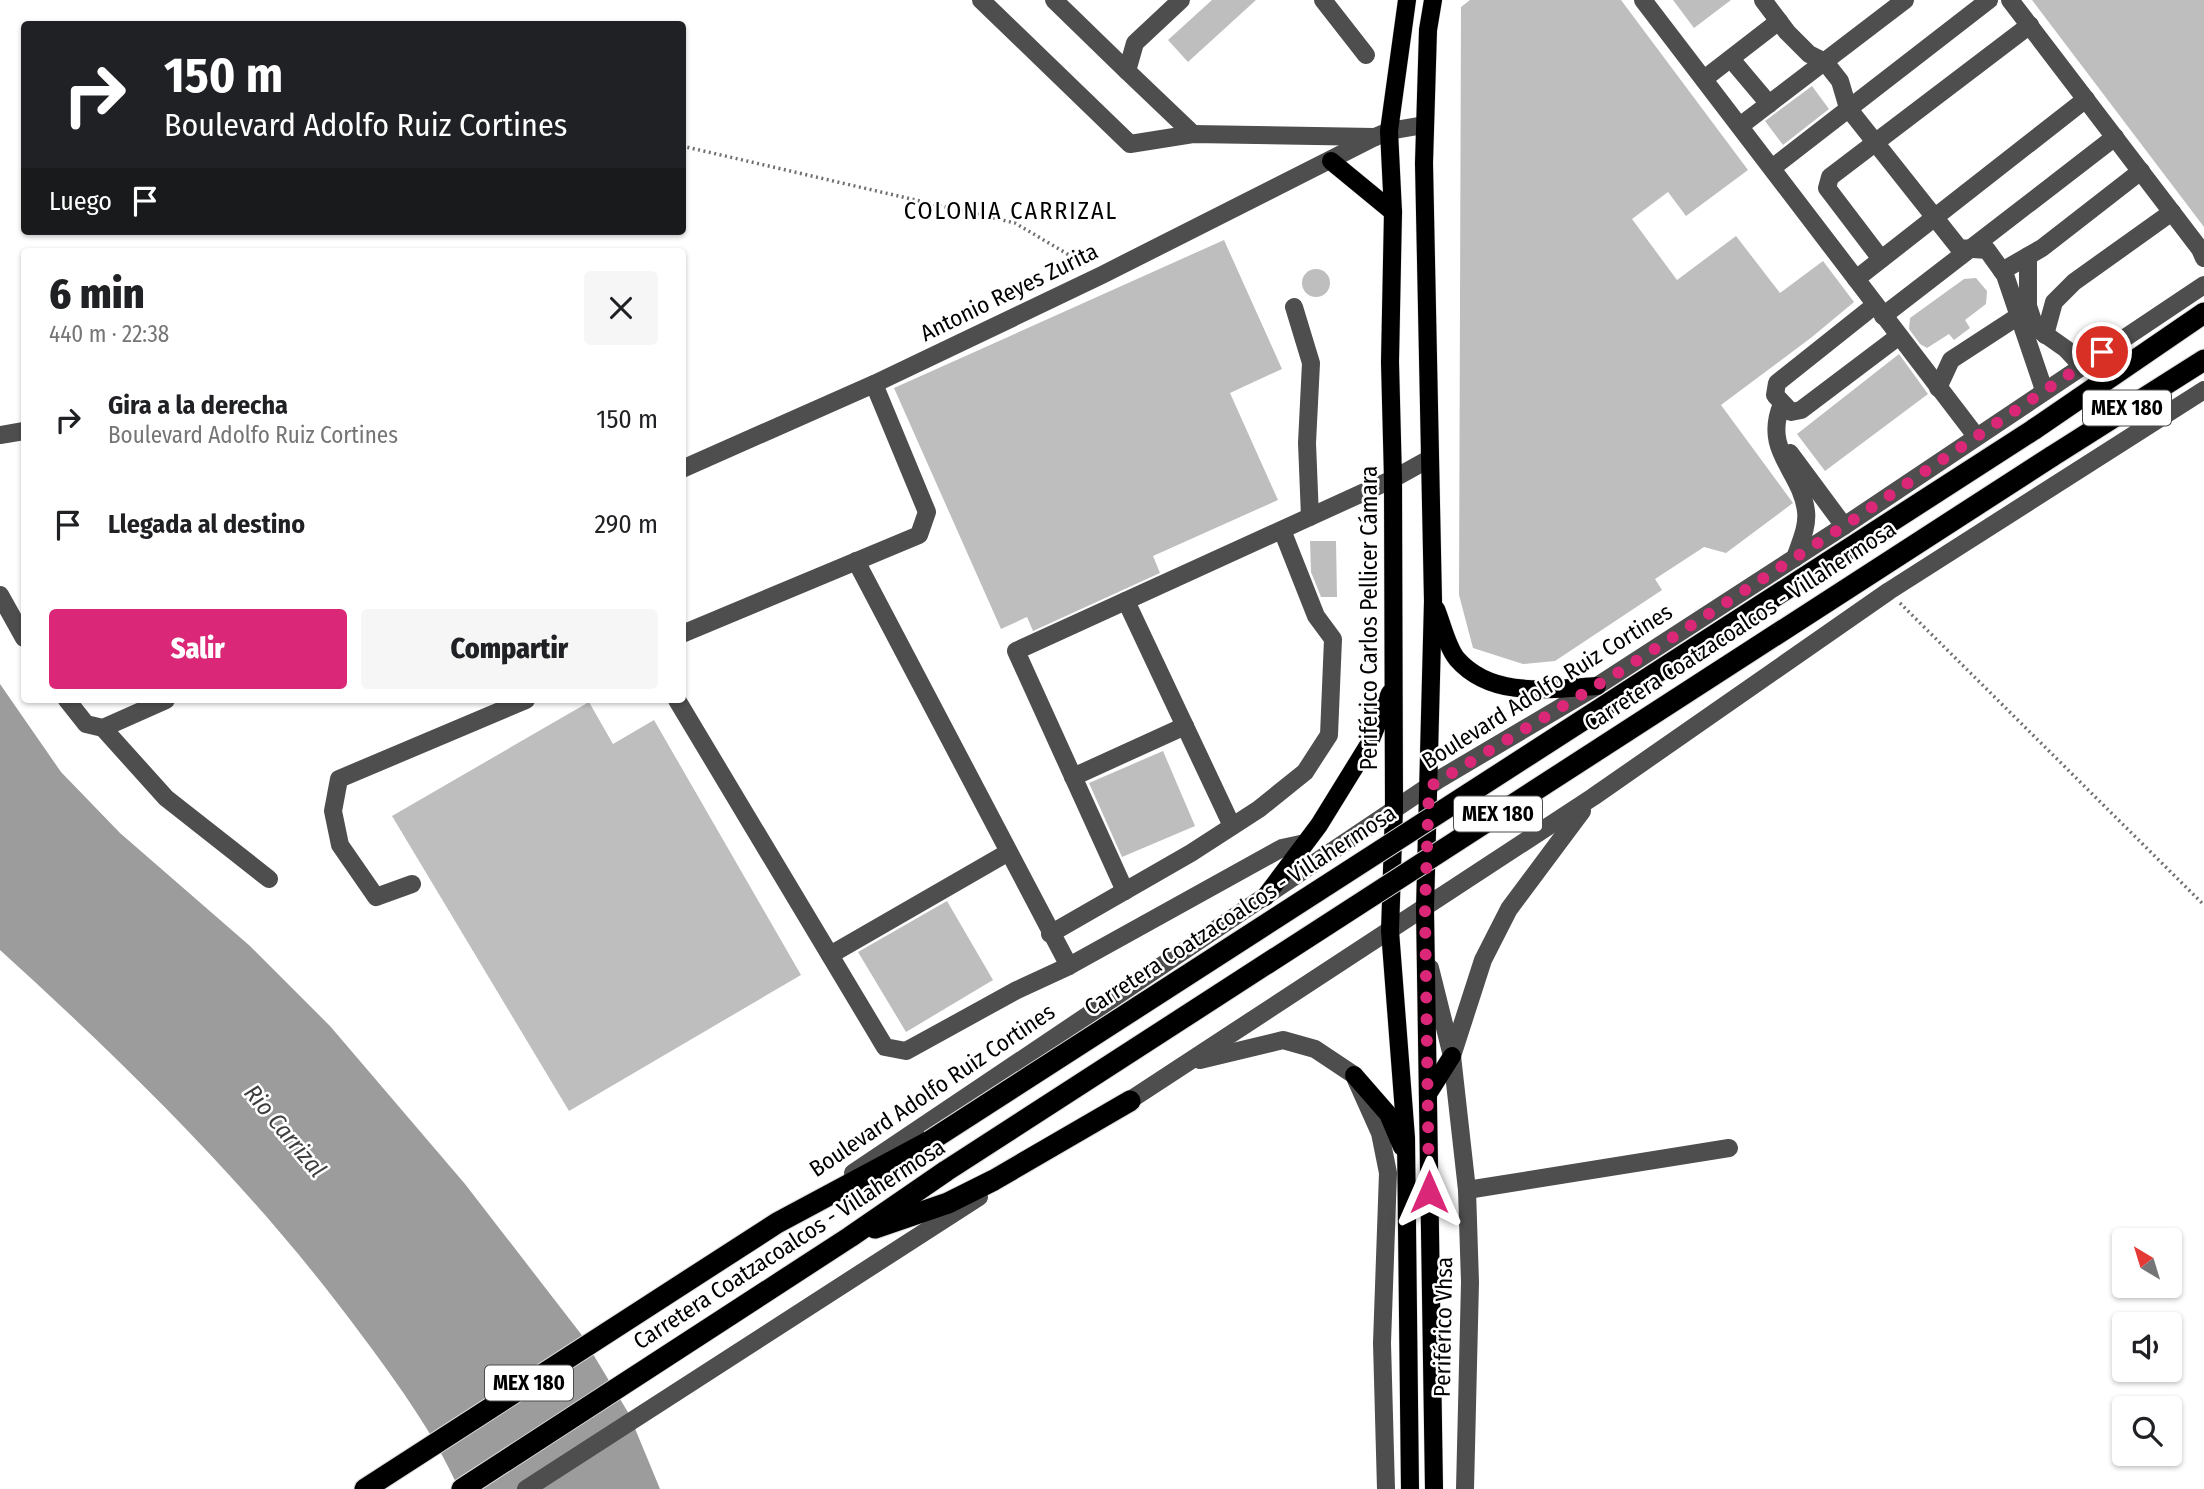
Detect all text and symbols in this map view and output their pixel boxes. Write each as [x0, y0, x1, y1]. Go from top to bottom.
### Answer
text: 150 m [164, 46, 283, 105]
icon: right [49, 49, 140, 140]
text: Boulevard Adolfo Ruiz Cortines [164, 106, 567, 144]
icon: arrive [126, 182, 164, 220]
text: Luego [49, 186, 112, 217]
district label: COLONIA CARRIZAL [904, 197, 1118, 225]
street label: Antonio Reyes Zurita [916, 237, 1102, 347]
text: 6 min [49, 269, 145, 319]
button: close [584, 271, 658, 345]
text: 440 m · 22:38 [49, 320, 169, 348]
pin [2072, 322, 2132, 382]
icon: arrive [2083, 333, 2121, 371]
text: Gira a la derecha [108, 390, 288, 421]
road number: MEX 180 [2083, 390, 2171, 426]
icon: right [49, 401, 87, 439]
text: 150 m [596, 404, 658, 435]
text: Boulevard Adolfo Ruiz Cortines [108, 421, 398, 449]
street label: Periférico Carlos Pellicer Cámara [1355, 466, 1383, 770]
icon: arrive [49, 506, 87, 544]
text: Llegada al destino [108, 509, 305, 540]
text: 290 m [594, 509, 658, 540]
street label: Carretera Coatzacoalcos - Villahermosa [1579, 515, 1901, 737]
street label: Boulevard Adolfo Ruiz Cortines [1417, 597, 1678, 775]
button: Salir [49, 609, 347, 689]
button: Compartir [361, 609, 658, 689]
road number: MEX 180 [1454, 796, 1542, 832]
street label: Carretera Coatzacoalcos - Villahermosa [1079, 799, 1401, 1021]
street label: Boulevard Adolfo Ruiz Cortines [804, 997, 1060, 1183]
water label: Rio Carrizal [238, 1079, 332, 1183]
street label: Carretera Coatzacoalcos - Villahermosa [628, 1133, 950, 1355]
position arrow [1392, 1155, 1466, 1229]
north arrow [2112, 1228, 2182, 1298]
map controls [2112, 1228, 2182, 1466]
street label: Periférico Vhsa [1428, 1257, 1458, 1397]
button: sound [2112, 1312, 2182, 1382]
road number: MEX 180 [485, 1366, 573, 1400]
button: search [2112, 1396, 2182, 1466]

